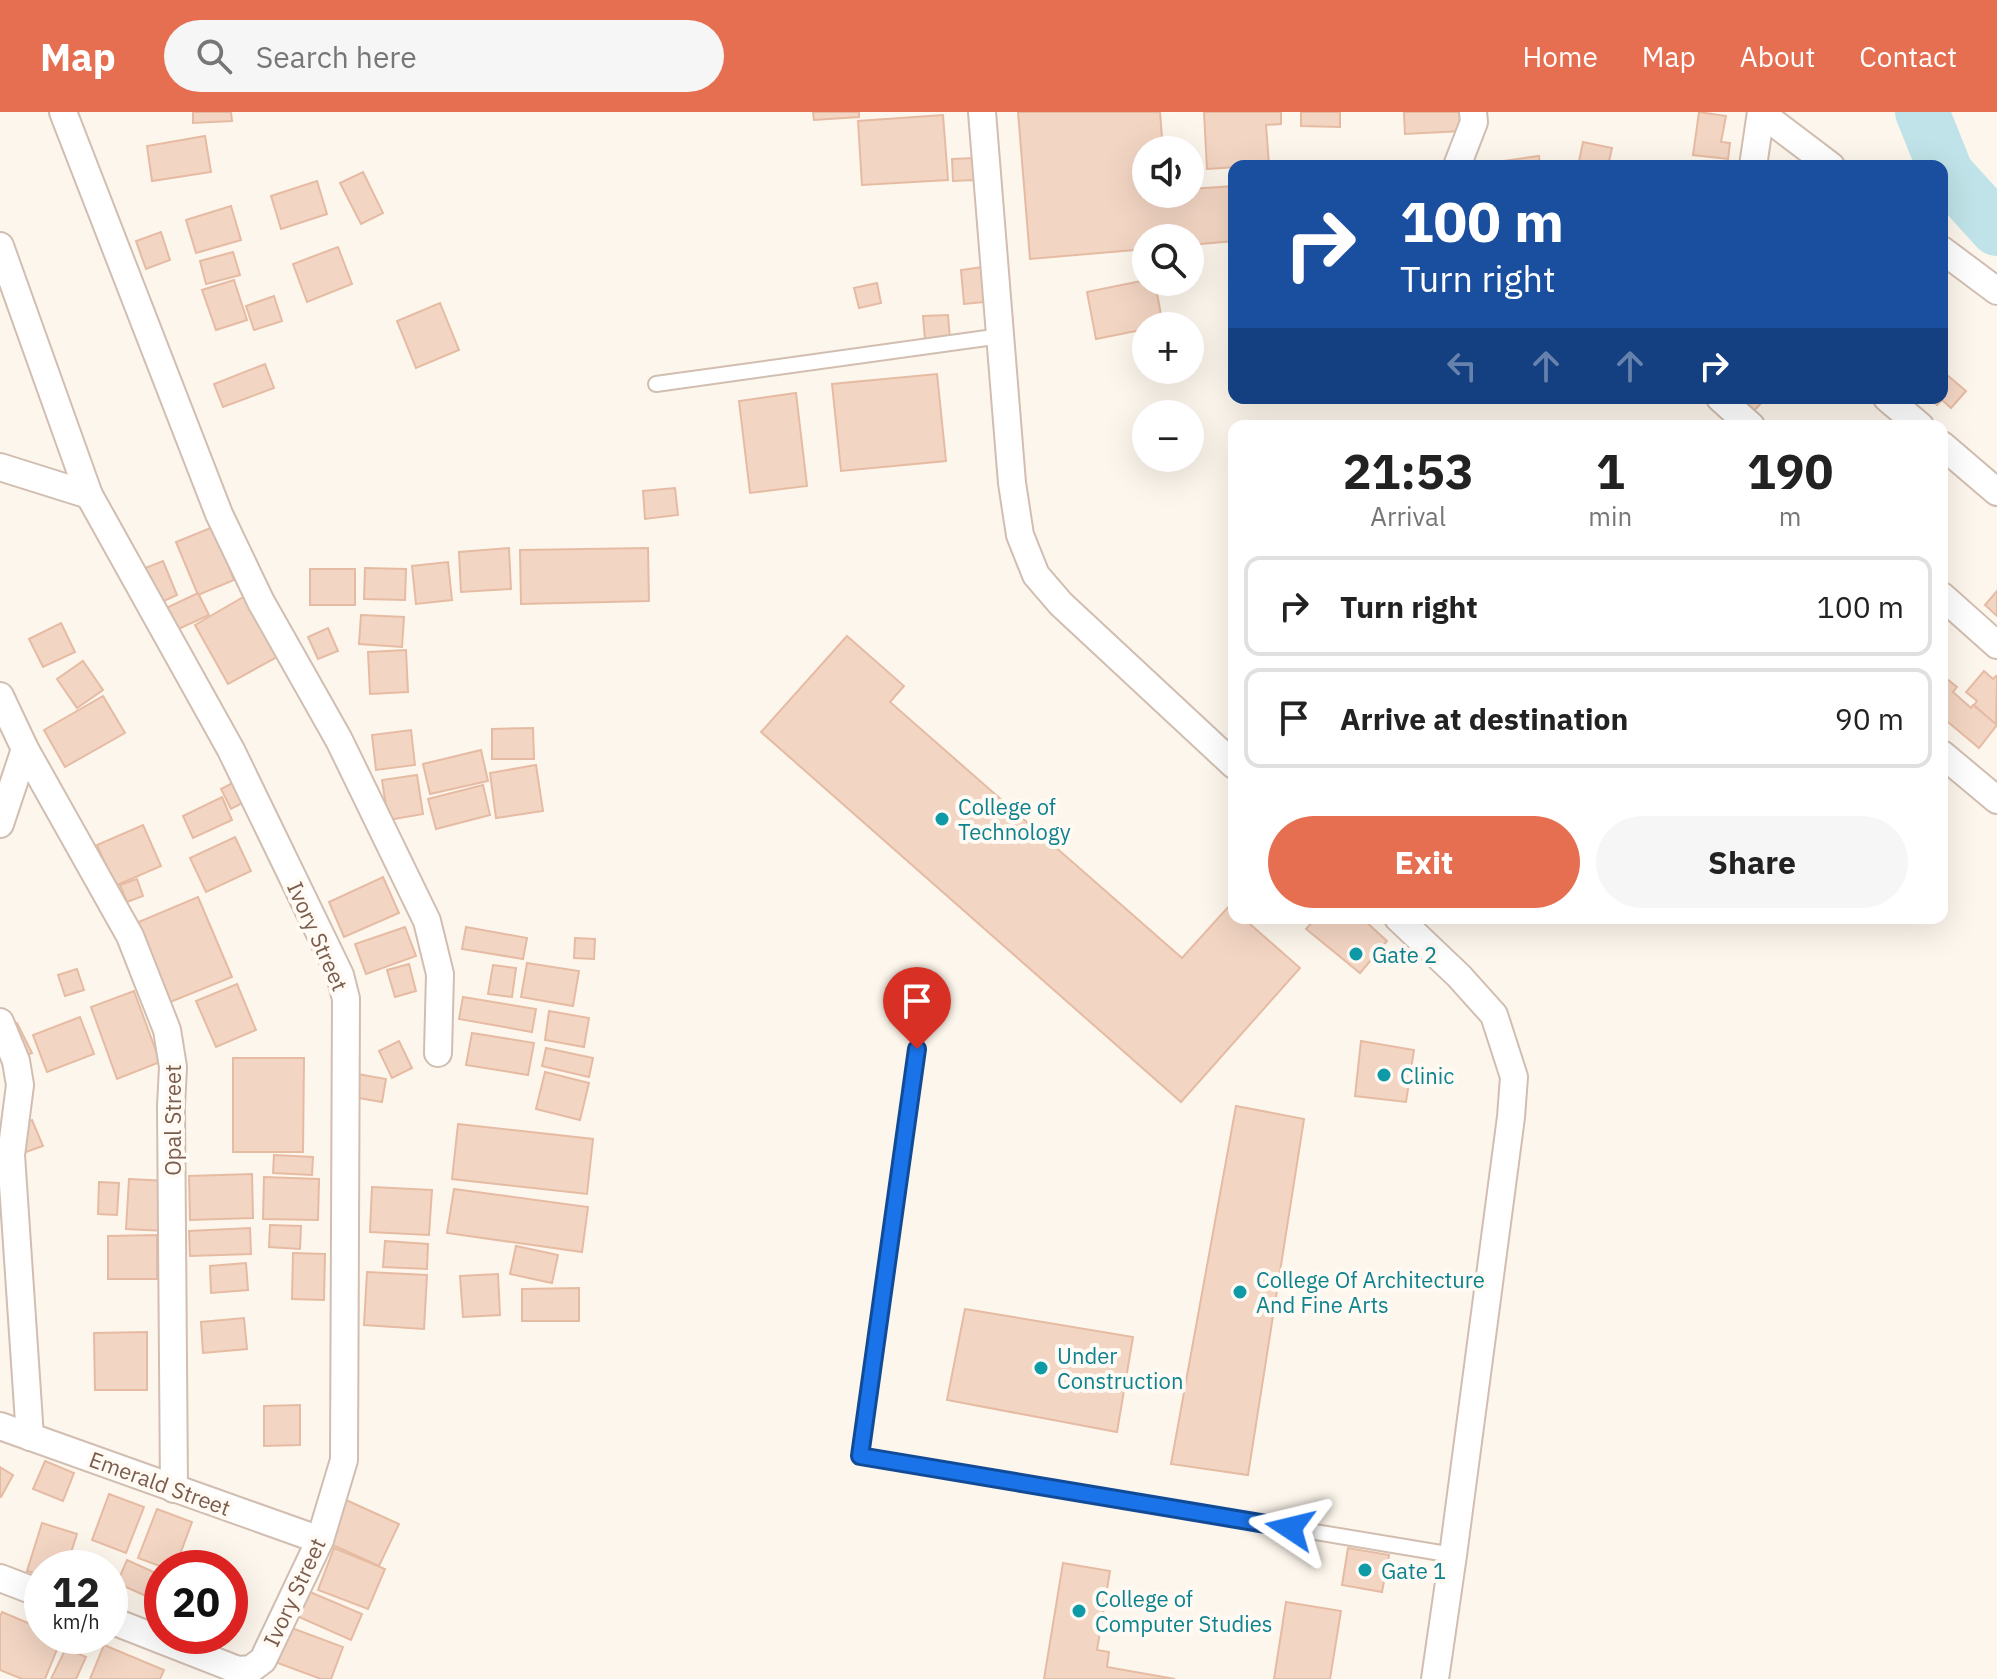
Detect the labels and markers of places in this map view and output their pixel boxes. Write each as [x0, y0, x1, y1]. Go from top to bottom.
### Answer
place label: College of Technology [958, 792, 1071, 846]
marker: College of Technology [933, 810, 951, 828]
place label: Gate 2 [1372, 940, 1437, 969]
marker: Gate 2 [1347, 945, 1365, 963]
pin [883, 967, 951, 1049]
place label: Clinic [1400, 1061, 1454, 1090]
marker: Clinic [1375, 1066, 1393, 1084]
place label: College Of Architecture And Fine Arts [1256, 1265, 1485, 1319]
marker: College Of Architecture And Fine Arts [1231, 1283, 1249, 1301]
place label: Under Construction [1057, 1341, 1183, 1395]
marker: Under Construction [1032, 1359, 1050, 1377]
place label: Gate 1 [1381, 1556, 1446, 1585]
marker: Gate 1 [1356, 1561, 1374, 1579]
place label: College of Computer Studies [1095, 1584, 1272, 1638]
marker: College of Computer Studies [1070, 1602, 1088, 1620]

